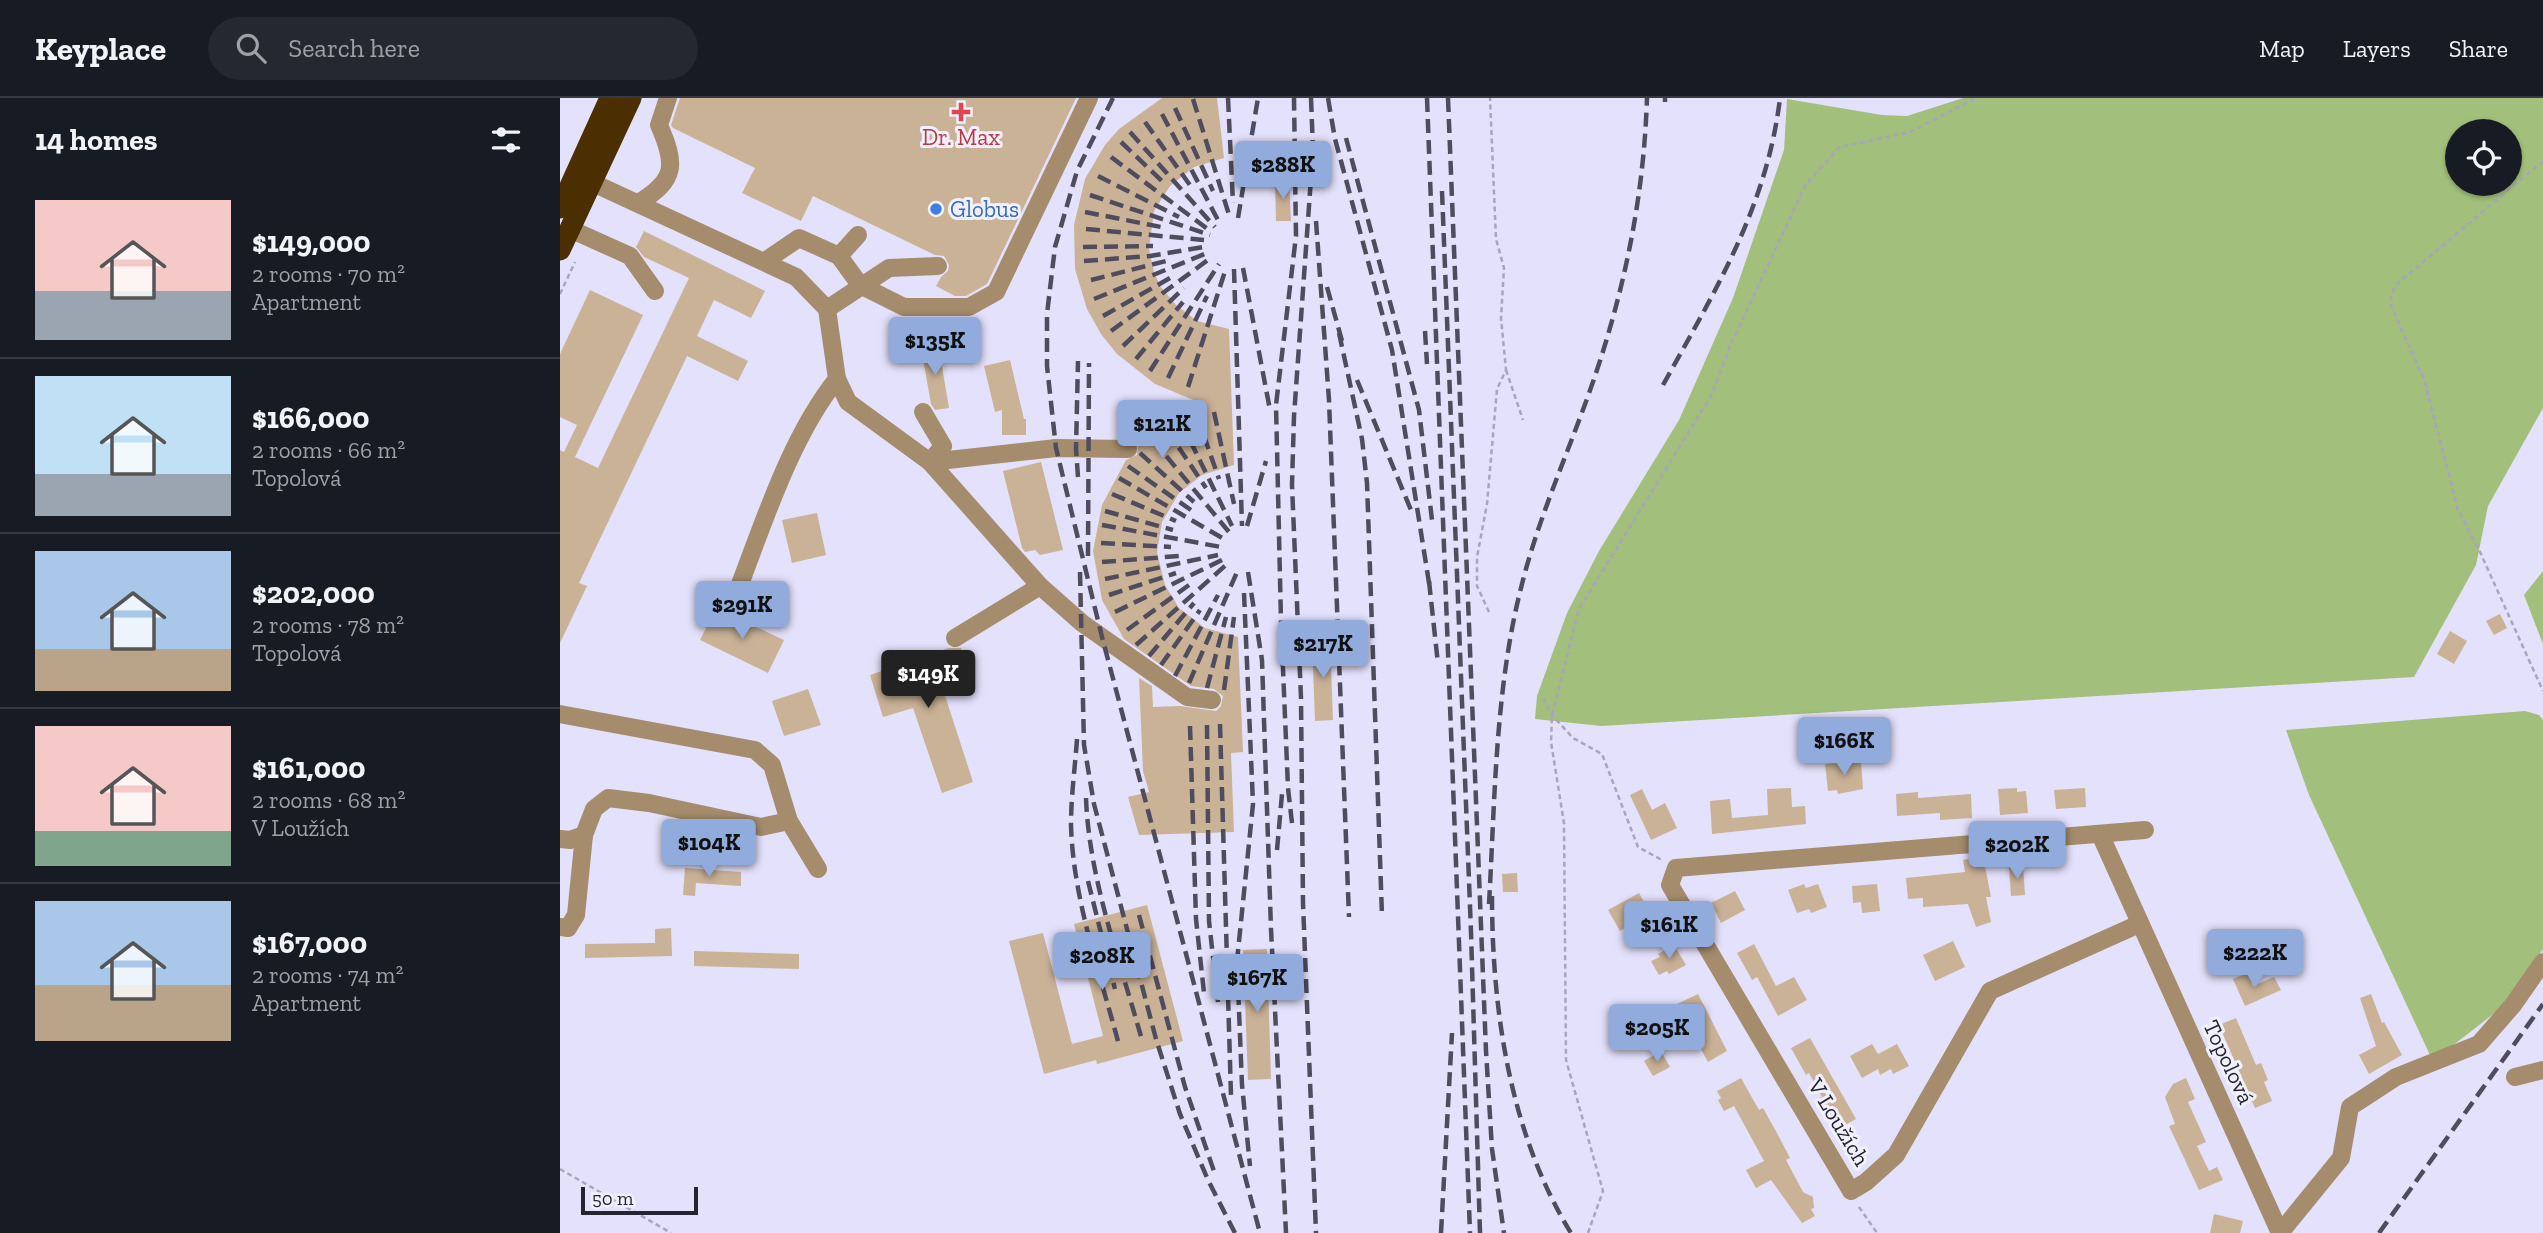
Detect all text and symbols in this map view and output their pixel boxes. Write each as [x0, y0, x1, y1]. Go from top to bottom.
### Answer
search box [208, 17, 698, 80]
text: Keyplace [35, 29, 166, 68]
icon: search [232, 29, 270, 67]
text: Search here [288, 32, 420, 64]
text: Map [2259, 34, 2305, 63]
text: Layers [2343, 34, 2411, 63]
text: Share [2449, 34, 2508, 63]
marker: Dr. Max [953, 104, 969, 120]
map controls [2445, 119, 2522, 196]
button: locate [2445, 119, 2522, 196]
icon: filters [487, 121, 525, 159]
text: 14 homes [35, 122, 158, 158]
place label: Dr. Max [922, 123, 1000, 151]
pin: $288K [1234, 141, 1332, 201]
text: $288K [1251, 150, 1315, 178]
place label: Globus [950, 195, 1019, 223]
marker: Globus [928, 201, 944, 217]
text: $149,000 [252, 224, 371, 260]
icon: home [91, 228, 175, 312]
text: 2 rooms · 70 m² [252, 260, 405, 288]
text: Apartment [252, 288, 361, 316]
pin: $135K [886, 317, 984, 377]
text: $135K [905, 326, 965, 354]
text: $166,000 [252, 400, 370, 436]
pin: $121K [1113, 400, 1211, 460]
icon: home [91, 404, 175, 488]
text: $121K [1133, 409, 1191, 437]
text: 2 rooms · 66 m² [252, 436, 405, 464]
text: Topolová [252, 464, 341, 492]
text: $202,000 [252, 575, 375, 611]
icon: home [91, 579, 175, 663]
pin: $291K [693, 582, 791, 641]
text: $291K [712, 590, 772, 618]
text: 2 rooms · 78 m² [252, 611, 404, 639]
pin: $217K [1274, 620, 1372, 680]
text: $217K [1293, 629, 1353, 657]
text: Topolová [252, 639, 341, 667]
pin: $149K [879, 650, 977, 710]
text: $149K [897, 659, 959, 687]
pin: $166K [1795, 718, 1893, 777]
text: $166K [1814, 726, 1874, 754]
text: $161,000 [252, 750, 366, 786]
icon: home [91, 754, 175, 838]
text: 2 rooms · 68 m² [252, 786, 405, 814]
text: V Loužích [252, 814, 349, 842]
pin: $104K [660, 820, 758, 879]
pin: $202K [1968, 822, 2066, 881]
text: $104K [678, 828, 740, 856]
text: $202K [1985, 830, 2049, 858]
pin: $161K [1620, 902, 1718, 961]
text: $161K [1640, 910, 1698, 938]
text: $167,000 [252, 925, 367, 961]
icon: home [91, 929, 175, 1013]
pin: $222K [2206, 930, 2304, 989]
pin: $208K [1053, 932, 1151, 992]
text: $222K [2223, 938, 2287, 966]
text: $208K [1070, 941, 1134, 969]
pin: $167K [1208, 954, 1306, 1014]
text: 2 rooms · 74 m² [252, 961, 403, 989]
text: $167K [1227, 963, 1287, 991]
text: Apartment [252, 989, 361, 1017]
pin: $205K [1608, 1004, 1706, 1064]
text: $205K [1625, 1013, 1689, 1041]
street label: Topolová [2197, 1016, 2261, 1108]
street label: V Loužích [1801, 1072, 1876, 1171]
scale bar [581, 1184, 698, 1216]
text: 50 m [592, 1187, 633, 1210]

